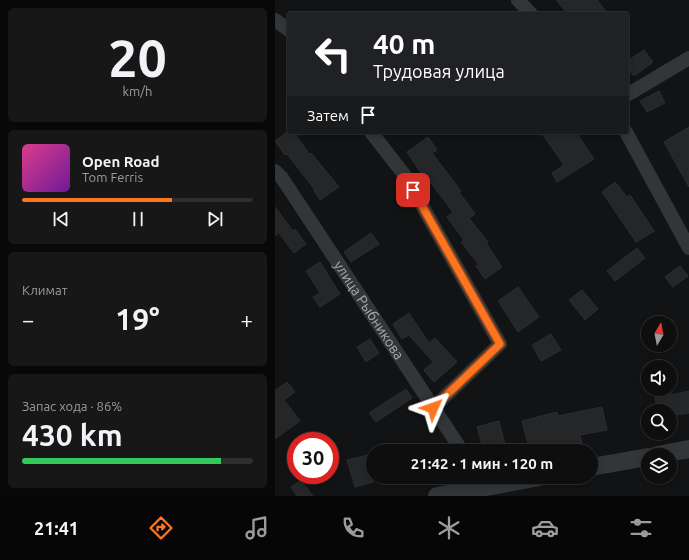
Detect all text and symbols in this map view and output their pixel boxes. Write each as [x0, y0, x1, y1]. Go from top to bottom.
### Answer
icon: left [307, 28, 359, 80]
text: 40 m [373, 28, 435, 59]
text: 20 [108, 29, 167, 87]
text: Трудовая улица [373, 61, 505, 81]
text: km/h [122, 84, 153, 98]
icon: arrive [357, 104, 379, 126]
text: Затем [307, 107, 349, 124]
text: Open Road [82, 153, 159, 170]
text: Tom Ferris [82, 170, 143, 184]
pin [396, 173, 430, 207]
icon: arrive [402, 179, 424, 201]
icon: previous [50, 208, 72, 230]
icon: pause [127, 208, 149, 230]
icon: next [204, 208, 226, 230]
street label: улица Рыбникова [331, 258, 407, 362]
text: Климат [22, 283, 67, 297]
text: 19° [115, 302, 160, 336]
text: − [22, 307, 34, 332]
text: + [241, 307, 253, 332]
north arrow [641, 316, 677, 352]
map controls [641, 316, 677, 484]
button: sound [641, 360, 677, 396]
position arrow [412, 387, 454, 429]
text: Запас хода · 86% [22, 399, 122, 413]
button: search [641, 404, 677, 440]
text: 430 km [22, 418, 123, 452]
speed limit sign: 30 [287, 432, 339, 484]
button: layers [641, 448, 677, 484]
text: 21:42 · 1 мин · 120 m [411, 455, 553, 472]
icon: directions [147, 514, 175, 542]
icon: music [243, 514, 271, 542]
icon: phone [339, 514, 367, 542]
icon: climate [435, 514, 463, 542]
icon: car [531, 514, 559, 542]
icon: filters [627, 514, 655, 542]
text: 21:41 [34, 518, 79, 538]

